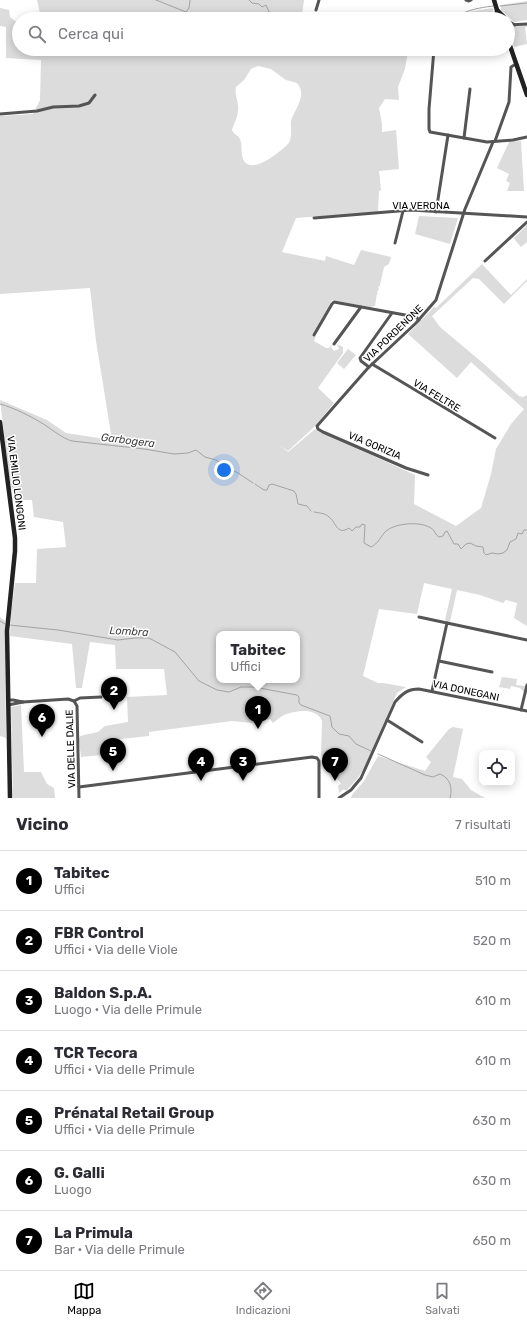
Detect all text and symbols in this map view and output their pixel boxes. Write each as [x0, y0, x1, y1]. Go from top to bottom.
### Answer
search box [12, 12, 515, 56]
icon: search [26, 23, 48, 45]
text: Cerca qui [58, 25, 124, 43]
street label: VIA VERONA [392, 200, 450, 212]
street label: VIA PORDENONE [362, 302, 426, 365]
street label: VIA FELTRE [411, 377, 462, 415]
street label: VIA GORIZIA [346, 429, 403, 463]
water label: Garbogera [100, 431, 156, 450]
street label: VIA EMILIO LONGONI [4, 435, 28, 531]
your location [214, 460, 234, 480]
water label: Lombra [109, 624, 149, 639]
popup [216, 631, 300, 683]
text: Tabitec [230, 641, 286, 659]
text: Uffici [230, 659, 261, 674]
pin: 2 [101, 677, 127, 710]
street label: VIA DONEGANI [431, 678, 500, 704]
pin: 1 [245, 696, 271, 729]
pin: 6 [29, 704, 55, 737]
street label: VIA DELLE DALIE [64, 709, 78, 789]
pin: 5 [100, 738, 126, 771]
pin: 4 [188, 748, 214, 781]
pin: 3 [230, 748, 256, 781]
pin: 7 [322, 748, 348, 781]
map controls [479, 750, 515, 786]
button: locate [479, 750, 515, 786]
text: Vicino [16, 814, 69, 834]
text: 7 risultati [455, 817, 511, 832]
text: Tabitec [54, 864, 110, 882]
text: 1 [26, 873, 32, 888]
text: 510 m [475, 873, 511, 888]
text: Uffici [54, 882, 85, 897]
text: FBR Control [54, 924, 144, 942]
text: 2 [25, 933, 33, 948]
text: 520 m [473, 933, 511, 948]
text: Uffici · Via delle Viole [54, 942, 178, 957]
text: Baldon S.p.A. [54, 984, 152, 1002]
text: 3 [25, 993, 33, 1008]
text: 610 m [475, 993, 511, 1008]
text: Luogo · Via delle Primule [54, 1002, 202, 1017]
text: TCR Tecora [54, 1044, 138, 1062]
text: 4 [25, 1053, 33, 1068]
text: 610 m [475, 1053, 511, 1068]
text: Uffici · Via delle Primule [54, 1062, 195, 1077]
text: Prénatal Retail Group [54, 1104, 214, 1122]
text: 5 [25, 1113, 33, 1128]
text: 630 m [472, 1113, 511, 1128]
text: Uffici · Via delle Primule [54, 1122, 195, 1137]
text: G. Galli [54, 1164, 105, 1182]
text: 6 [25, 1173, 33, 1188]
text: 630 m [472, 1173, 511, 1188]
text: Luogo [54, 1182, 92, 1197]
text: La Primula [54, 1224, 133, 1242]
text: 7 [25, 1233, 33, 1248]
text: 650 m [472, 1233, 511, 1248]
text: Bar · Via delle Primule [54, 1242, 185, 1257]
tab: Mappa [67, 1280, 101, 1317]
tab: Indicazioni [236, 1280, 291, 1317]
tab: Salvati [425, 1280, 460, 1317]

